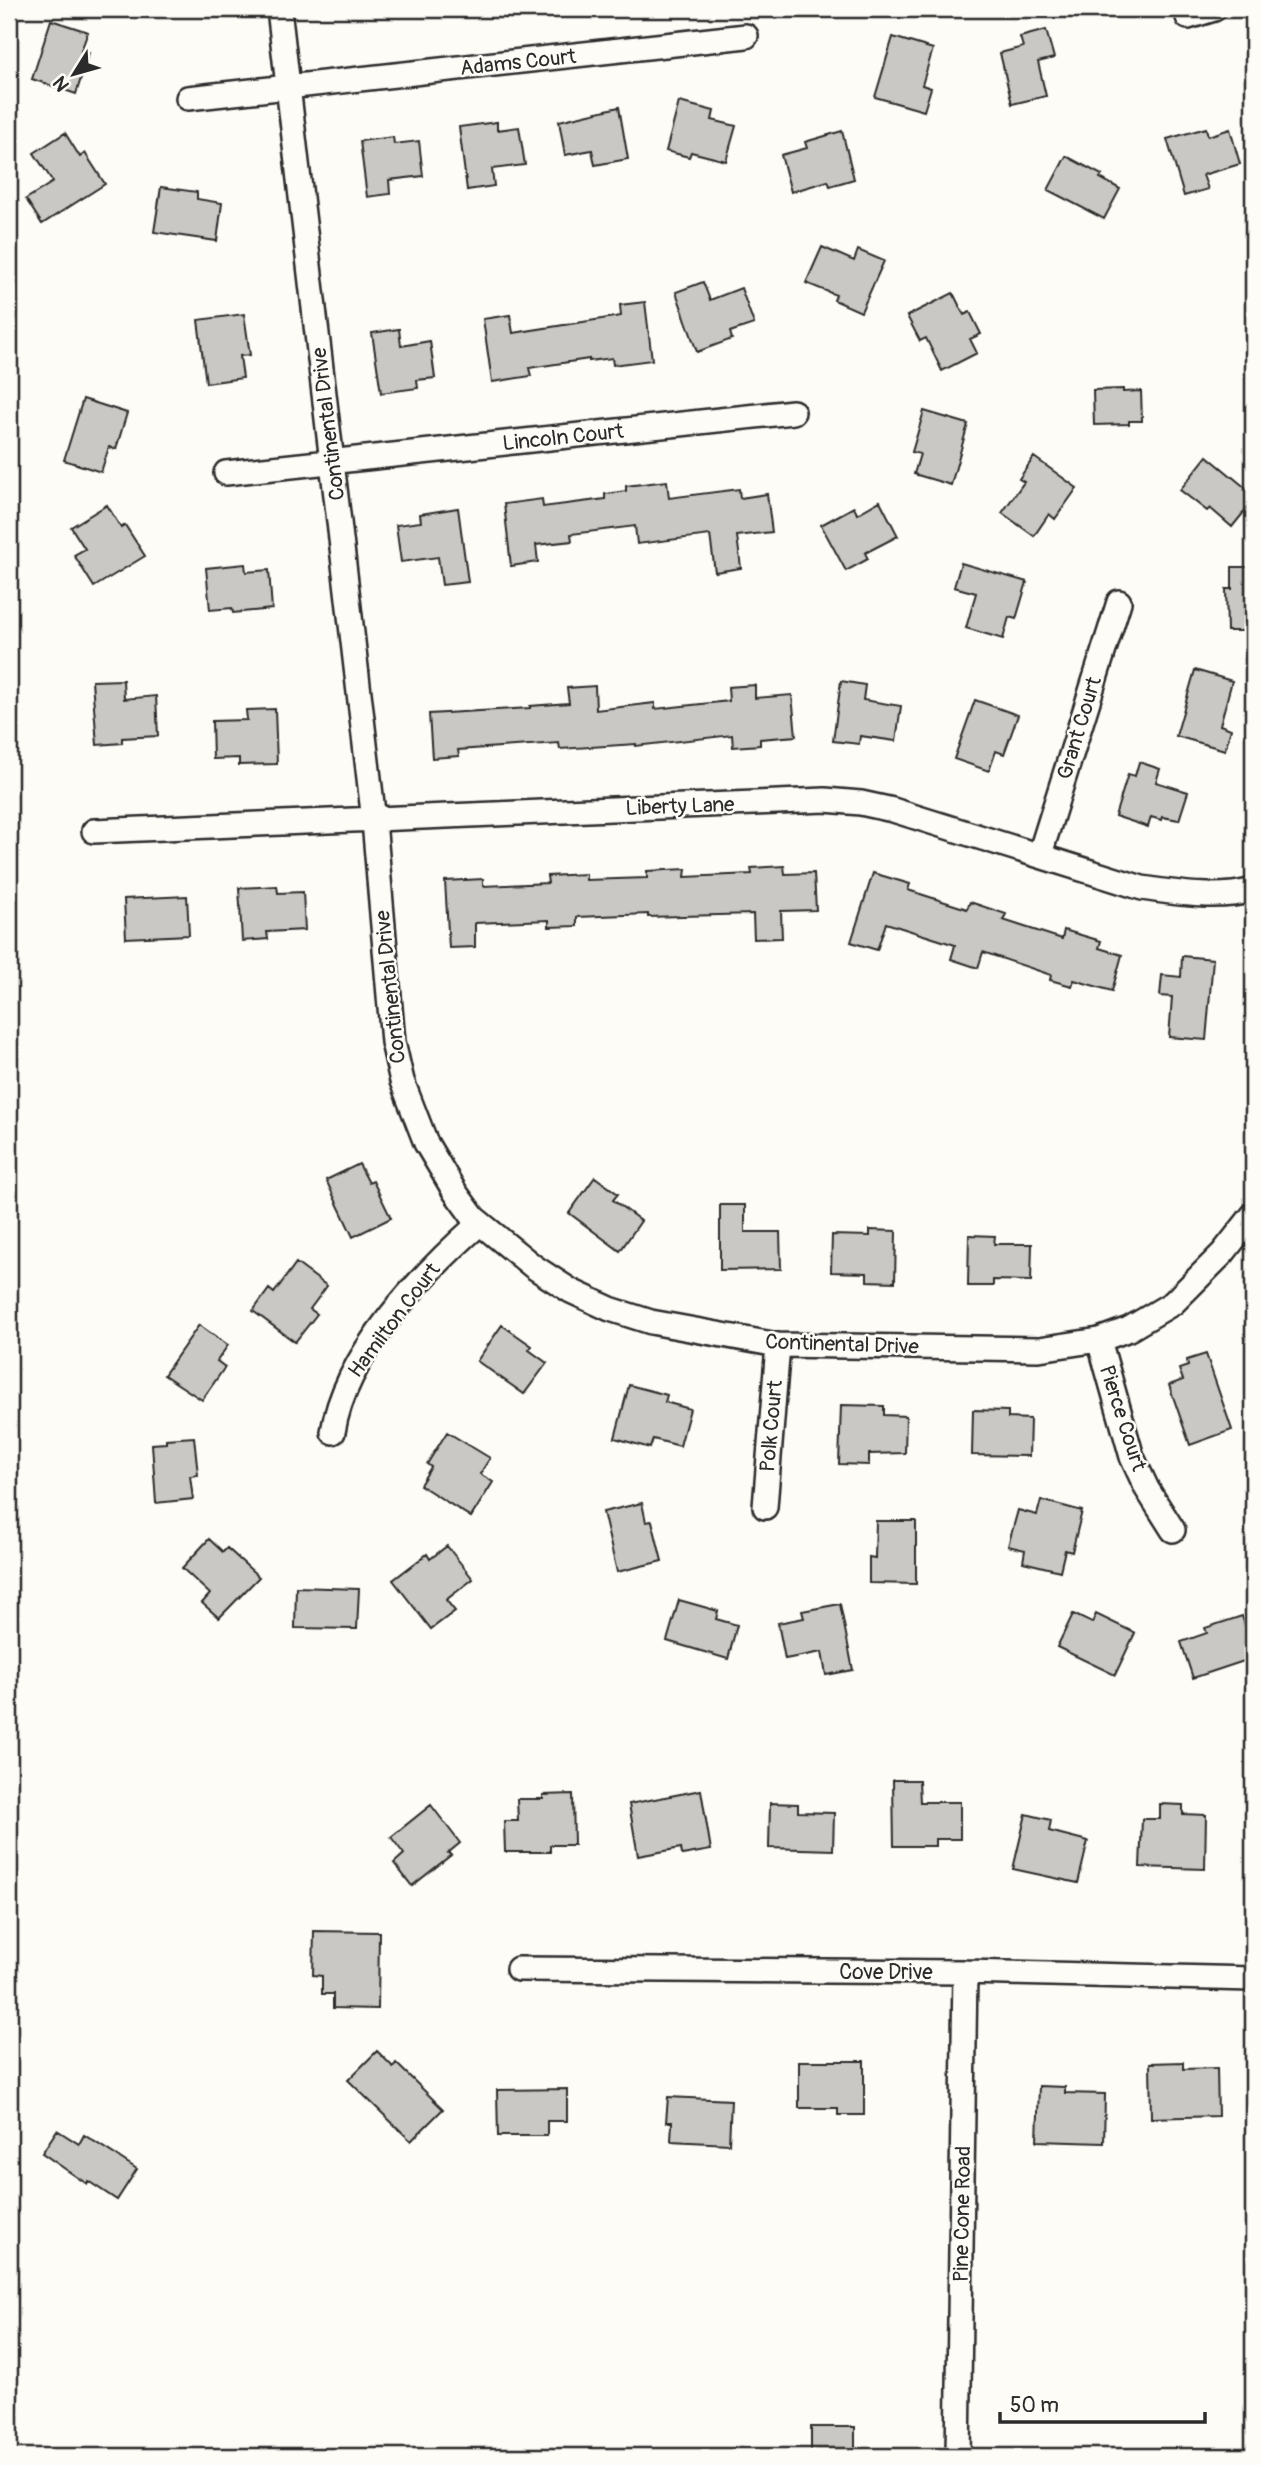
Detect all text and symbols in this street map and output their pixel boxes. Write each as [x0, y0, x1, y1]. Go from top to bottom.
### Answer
north arrow [38, 38, 108, 108]
street label: Adams Court [459, 43, 578, 82]
text: N [48, 71, 75, 96]
street label: Continental Drive [306, 345, 351, 502]
street label: Lincoln Court [501, 418, 625, 457]
street label: Grant Court [1051, 673, 1108, 783]
street label: Liberty Lane [625, 791, 736, 822]
street label: Continental Drive [369, 908, 412, 1065]
street label: Hamilton Court [342, 1257, 447, 1383]
street label: Continental Drive [765, 1328, 920, 1361]
street label: Pierce Court [1093, 1362, 1152, 1475]
street label: Polk Court [754, 1379, 789, 1473]
street label: Cove Drive [839, 1959, 933, 1986]
street label: Pine Cone Road [948, 2146, 977, 2282]
scale bar [1000, 2381, 1204, 2425]
text: 50 m [1010, 2392, 1059, 2419]

